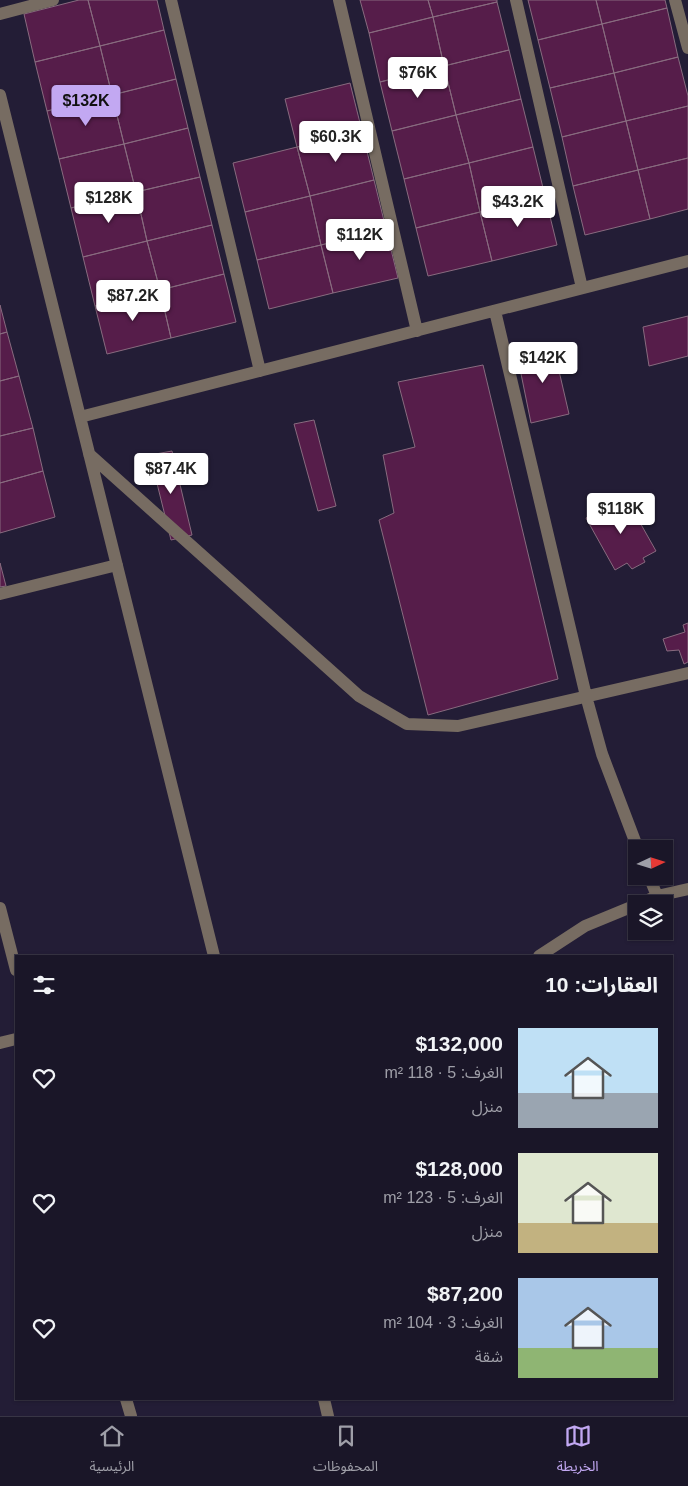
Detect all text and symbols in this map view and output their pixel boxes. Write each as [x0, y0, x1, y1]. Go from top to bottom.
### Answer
pin: $76K [388, 56, 448, 99]
text: $76K [399, 64, 437, 81]
pin: $132K [51, 84, 121, 127]
text: $132K [62, 92, 110, 109]
pin: $60.3K [295, 120, 377, 163]
text: $60.3K [310, 128, 362, 145]
pin: $128K [74, 182, 144, 224]
pin: $43.2K [477, 186, 559, 228]
text: $128K [85, 189, 133, 206]
text: $43.2K [492, 193, 544, 210]
pin: $112K [325, 218, 395, 261]
text: $112K [337, 226, 383, 243]
pin: $87.2K [92, 280, 174, 322]
text: $87.2K [107, 287, 159, 304]
pin: $142K [508, 342, 578, 384]
text: $142K [519, 349, 567, 366]
pin: $87.4K [130, 452, 212, 495]
text: $87.4K [145, 460, 197, 477]
pin: $118K [586, 492, 656, 535]
text: $118K [598, 500, 644, 517]
north arrow [628, 840, 672, 885]
map controls [628, 840, 673, 940]
button: layers [628, 895, 673, 940]
icon: filters [30, 971, 58, 999]
text: العقارات: 10 [545, 973, 658, 996]
text: $132,000 [415, 1032, 503, 1055]
icon: home [558, 1048, 618, 1108]
icon: heart [30, 1064, 58, 1092]
text: الغرف: 5 · 118 m² [384, 1064, 503, 1081]
text: منزل [472, 1098, 503, 1115]
text: $128,000 [415, 1157, 503, 1180]
icon: home [558, 1173, 618, 1233]
icon: heart [30, 1189, 58, 1217]
text: الغرف: 5 · 123 m² [383, 1189, 503, 1206]
text: منزل [472, 1223, 503, 1240]
text: $87,200 [427, 1282, 503, 1305]
icon: home [558, 1298, 618, 1358]
icon: heart [30, 1314, 58, 1342]
text: الغرف: 3 · 104 m² [383, 1314, 503, 1331]
text: شقة [475, 1348, 503, 1365]
tab: الرئيسية [89, 1422, 134, 1481]
tab: المحفوظات [313, 1422, 378, 1481]
tab: الخريطة [557, 1422, 599, 1481]

